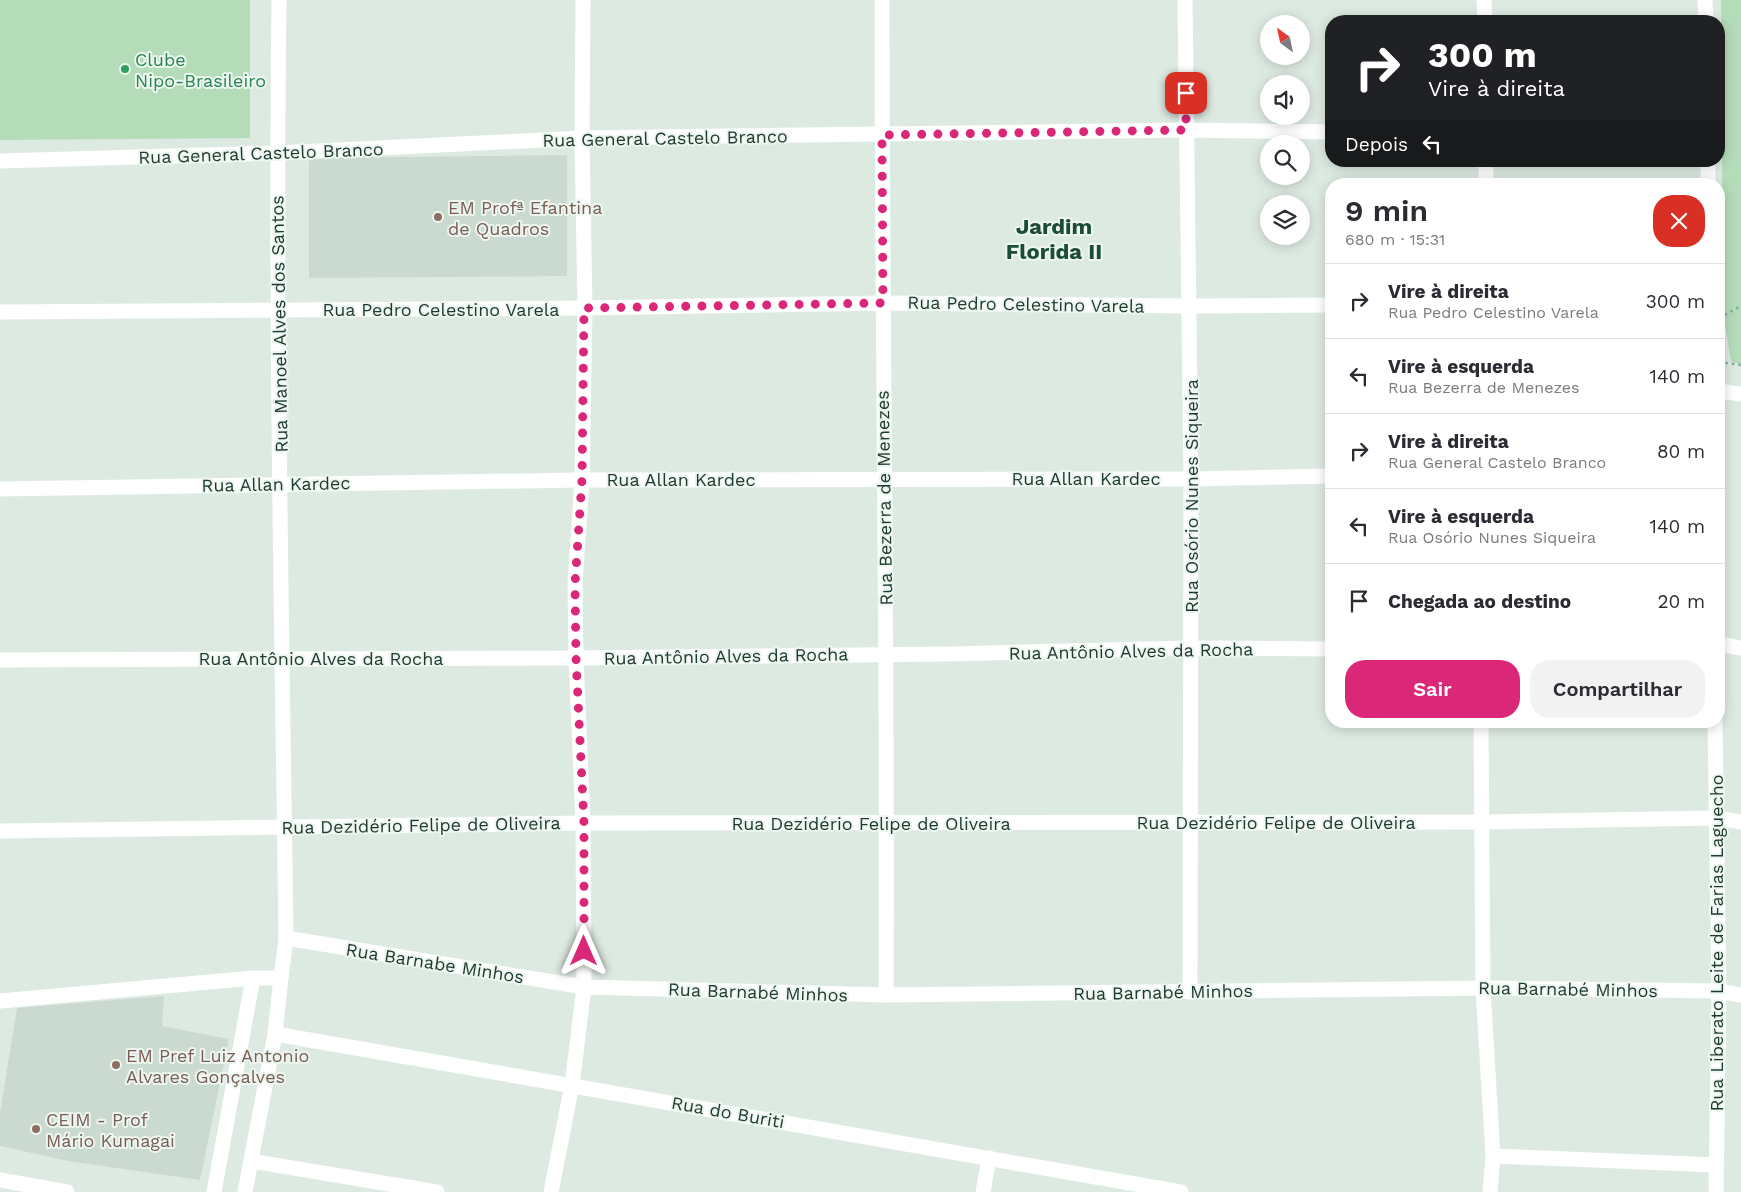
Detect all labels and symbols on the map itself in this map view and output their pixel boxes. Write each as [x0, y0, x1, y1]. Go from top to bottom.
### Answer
north arrow [1260, 15, 1310, 65]
place label: Clube Nipo-Brasileiro [135, 49, 266, 91]
marker: Clube Nipo-Brasileiro [119, 63, 131, 75]
pin [1165, 72, 1207, 114]
street label: Rua General Castelo Branco [542, 125, 788, 151]
street label: Rua General Castelo Branco [138, 138, 384, 168]
street label: Rua Manoel Alves dos Santos [266, 195, 292, 453]
place label: EM Profª Efantina de Quadros [448, 197, 602, 239]
marker: EM Profª Efantina de Quadros [432, 211, 444, 223]
district label: Jardim Florida II [1006, 214, 1102, 264]
street label: Rua Pedro Celestino Varela [907, 291, 1145, 317]
street label: Rua Pedro Celestino Varela [322, 299, 560, 320]
street label: Rua Osório Nunes Siqueira [1181, 379, 1202, 613]
street label: Rua Bezerra de Menezes [872, 390, 896, 606]
street label: Rua Allan Kardec [1012, 468, 1161, 489]
street label: Rua Allan Kardec [607, 469, 756, 490]
street label: Rua Allan Kardec [201, 472, 351, 496]
street label: Rua Antônio Alves da Rocha [1008, 638, 1254, 664]
street label: Rua Antônio Alves da Rocha [603, 643, 849, 669]
street label: Rua Antônio Alves da Rocha [199, 648, 443, 669]
street label: Rua Liberato Leite de Farias Laguecho [1706, 774, 1727, 1112]
street label: Rua Dezidério Felipe de Oliveira [281, 812, 561, 838]
street label: Rua Dezidério Felipe de Oliveira [1136, 812, 1416, 833]
street label: Rua Dezidério Felipe de Oliveira [731, 813, 1011, 834]
position arrow [557, 924, 609, 976]
street label: Rua Barnabe Minhos [344, 939, 526, 987]
street label: Rua Barnabé Minhos [1478, 977, 1658, 1001]
street label: Rua Barnabé Minhos [668, 978, 848, 1006]
street label: Rua Barnabé Minhos [1073, 980, 1253, 1004]
place label: EM Pref Luiz Antonio Alvares Gonçalves [126, 1045, 309, 1087]
marker: EM Pref Luiz Antonio Alvares Gonçalves [110, 1059, 122, 1071]
street label: Rua do Buriti [670, 1092, 786, 1132]
place label: CEIM - Prof Mário Kumagai [46, 1109, 175, 1151]
marker: CEIM - Prof Mário Kumagai [30, 1123, 42, 1135]

